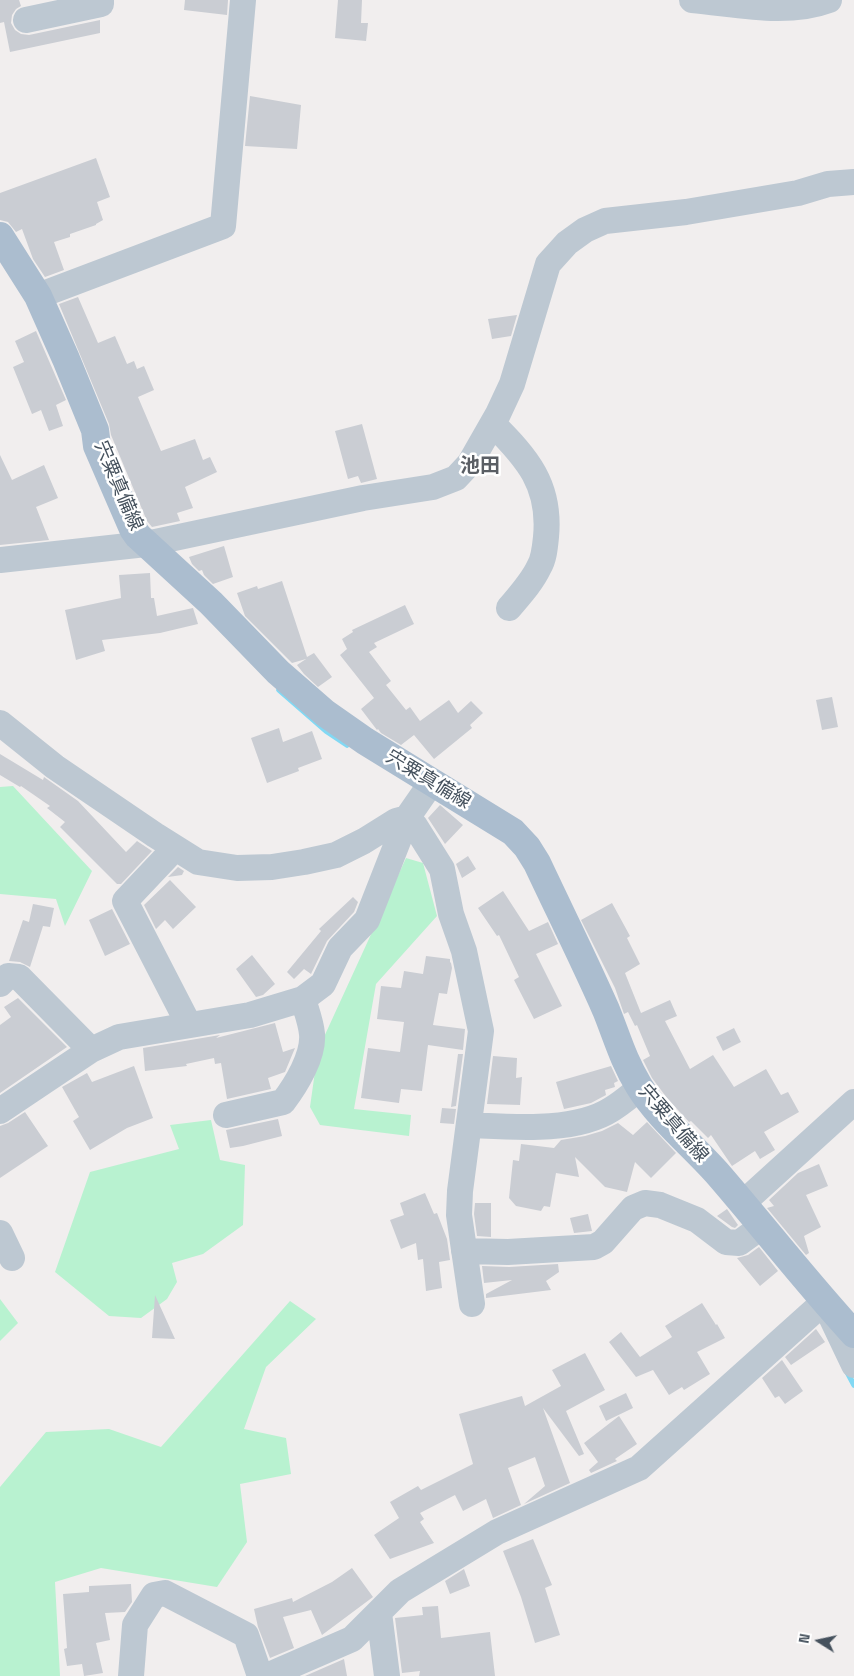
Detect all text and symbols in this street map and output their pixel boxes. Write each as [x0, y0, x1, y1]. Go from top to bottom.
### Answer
street label: 宍粟真備線 [89, 438, 147, 534]
district label: 池田 [460, 455, 500, 479]
street label: 宍粟真備線 [381, 746, 475, 814]
street label: 宍粟真備線 [633, 1081, 713, 1167]
north arrow [794, 1616, 844, 1666]
text: N [795, 1632, 814, 1645]

